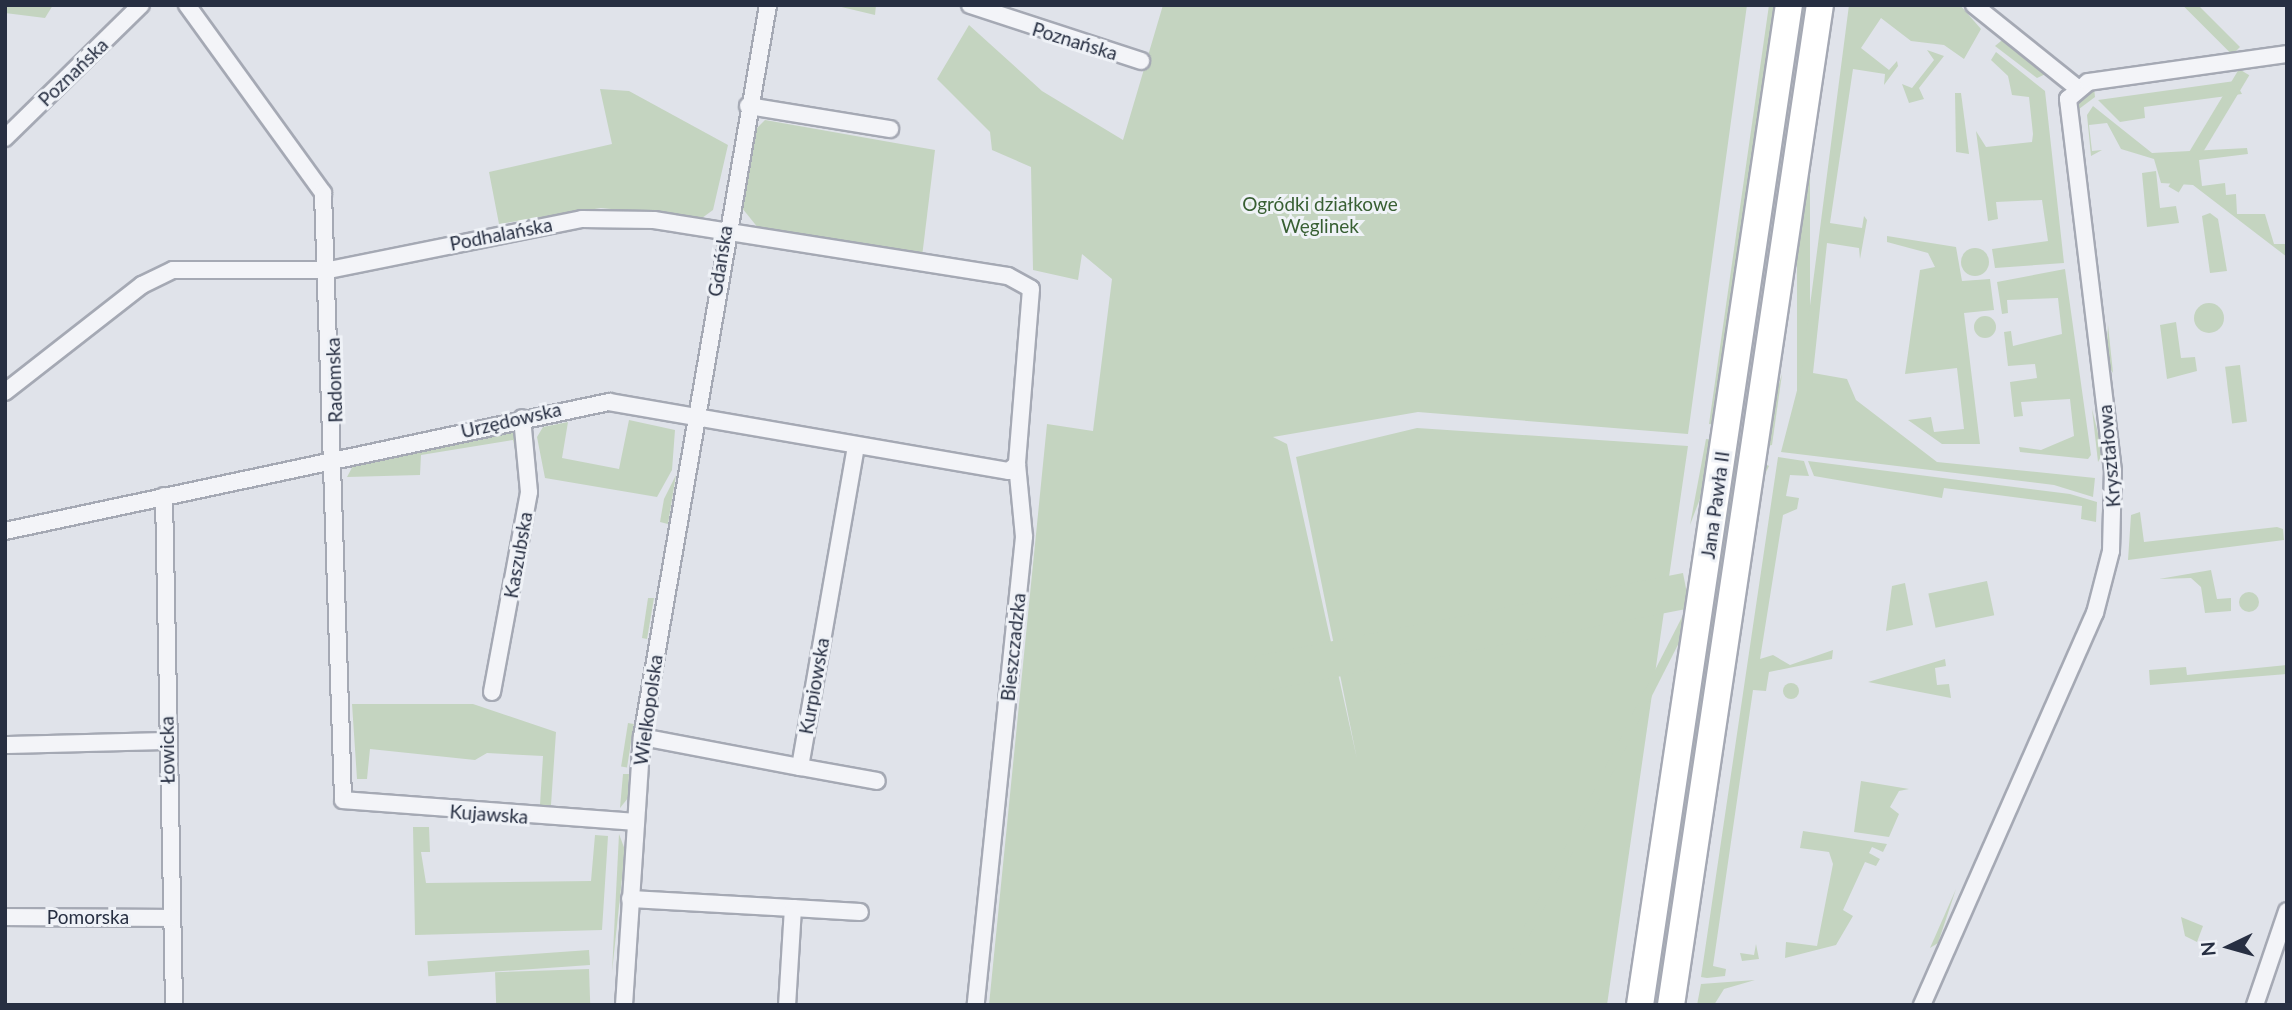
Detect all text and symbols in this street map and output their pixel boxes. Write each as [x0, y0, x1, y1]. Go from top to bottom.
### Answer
street label: Poznańska [1030, 17, 1120, 65]
street label: Poznańska [33, 33, 113, 111]
park label: Ogródki działkowe Węglinek [1242, 193, 1398, 237]
street label: Podhalańska [448, 213, 554, 255]
street label: Gdańska [703, 224, 737, 298]
street label: Radomska [321, 337, 347, 423]
street label: Urzędowska [459, 397, 563, 443]
street label: Kryształowa [2093, 404, 2125, 508]
street label: Jana Pawła II [1696, 450, 1734, 560]
street label: Kaszubska [499, 510, 537, 600]
street label: Bieszczadzka [996, 592, 1030, 702]
street label: Kurpiowska [794, 636, 834, 736]
street label: Wielkopolska [629, 653, 667, 767]
street label: Łowicka [155, 716, 179, 784]
street label: Kujawska [449, 800, 529, 828]
street label: Pomorska [47, 906, 129, 928]
north arrow [2194, 912, 2264, 982]
text: N [2195, 941, 2220, 957]

